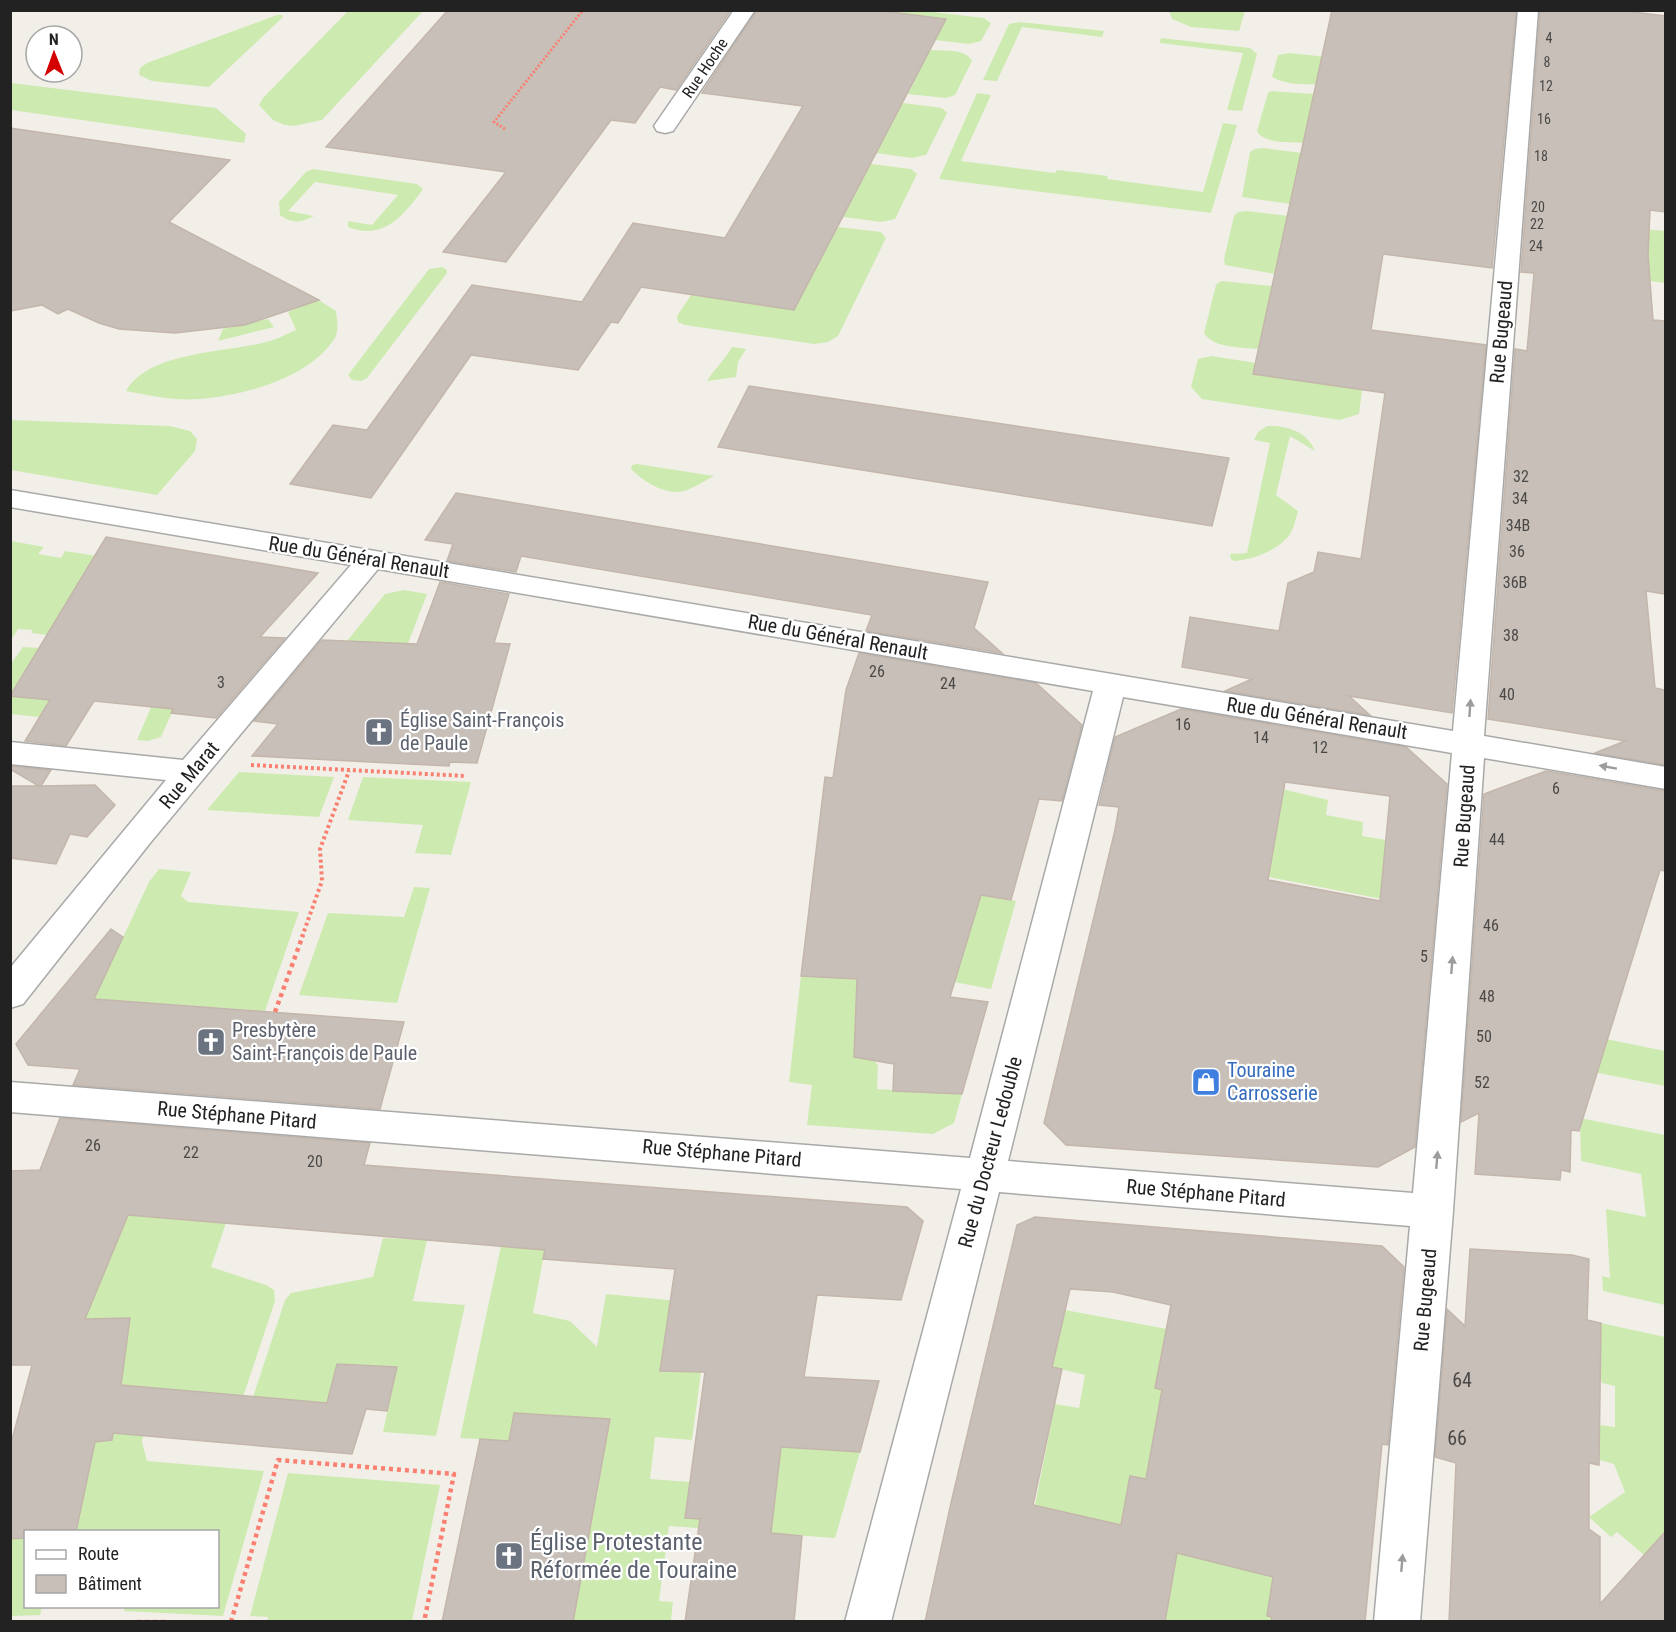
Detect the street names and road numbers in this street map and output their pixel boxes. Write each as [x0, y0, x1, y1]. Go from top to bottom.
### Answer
street label: Rue Hoche [678, 35, 732, 101]
street label: Rue Bugeaud [1485, 280, 1517, 384]
street label: Rue du Général Renault [267, 531, 451, 583]
street label: Rue du Général Renault [746, 609, 930, 665]
street label: Rue du Général Renault [1225, 692, 1409, 744]
street label: Rue Marat [154, 737, 224, 813]
street label: Rue Bugeaud [1448, 764, 1480, 868]
street label: Rue du Docteur Ledouble [953, 1054, 1027, 1250]
street label: Rue Stéphane Pitard [156, 1096, 318, 1134]
street label: Rue Stéphane Pitard [641, 1134, 803, 1172]
street label: Rue Stéphane Pitard [1125, 1174, 1287, 1212]
street label: Rue Bugeaud [1409, 1248, 1441, 1352]

